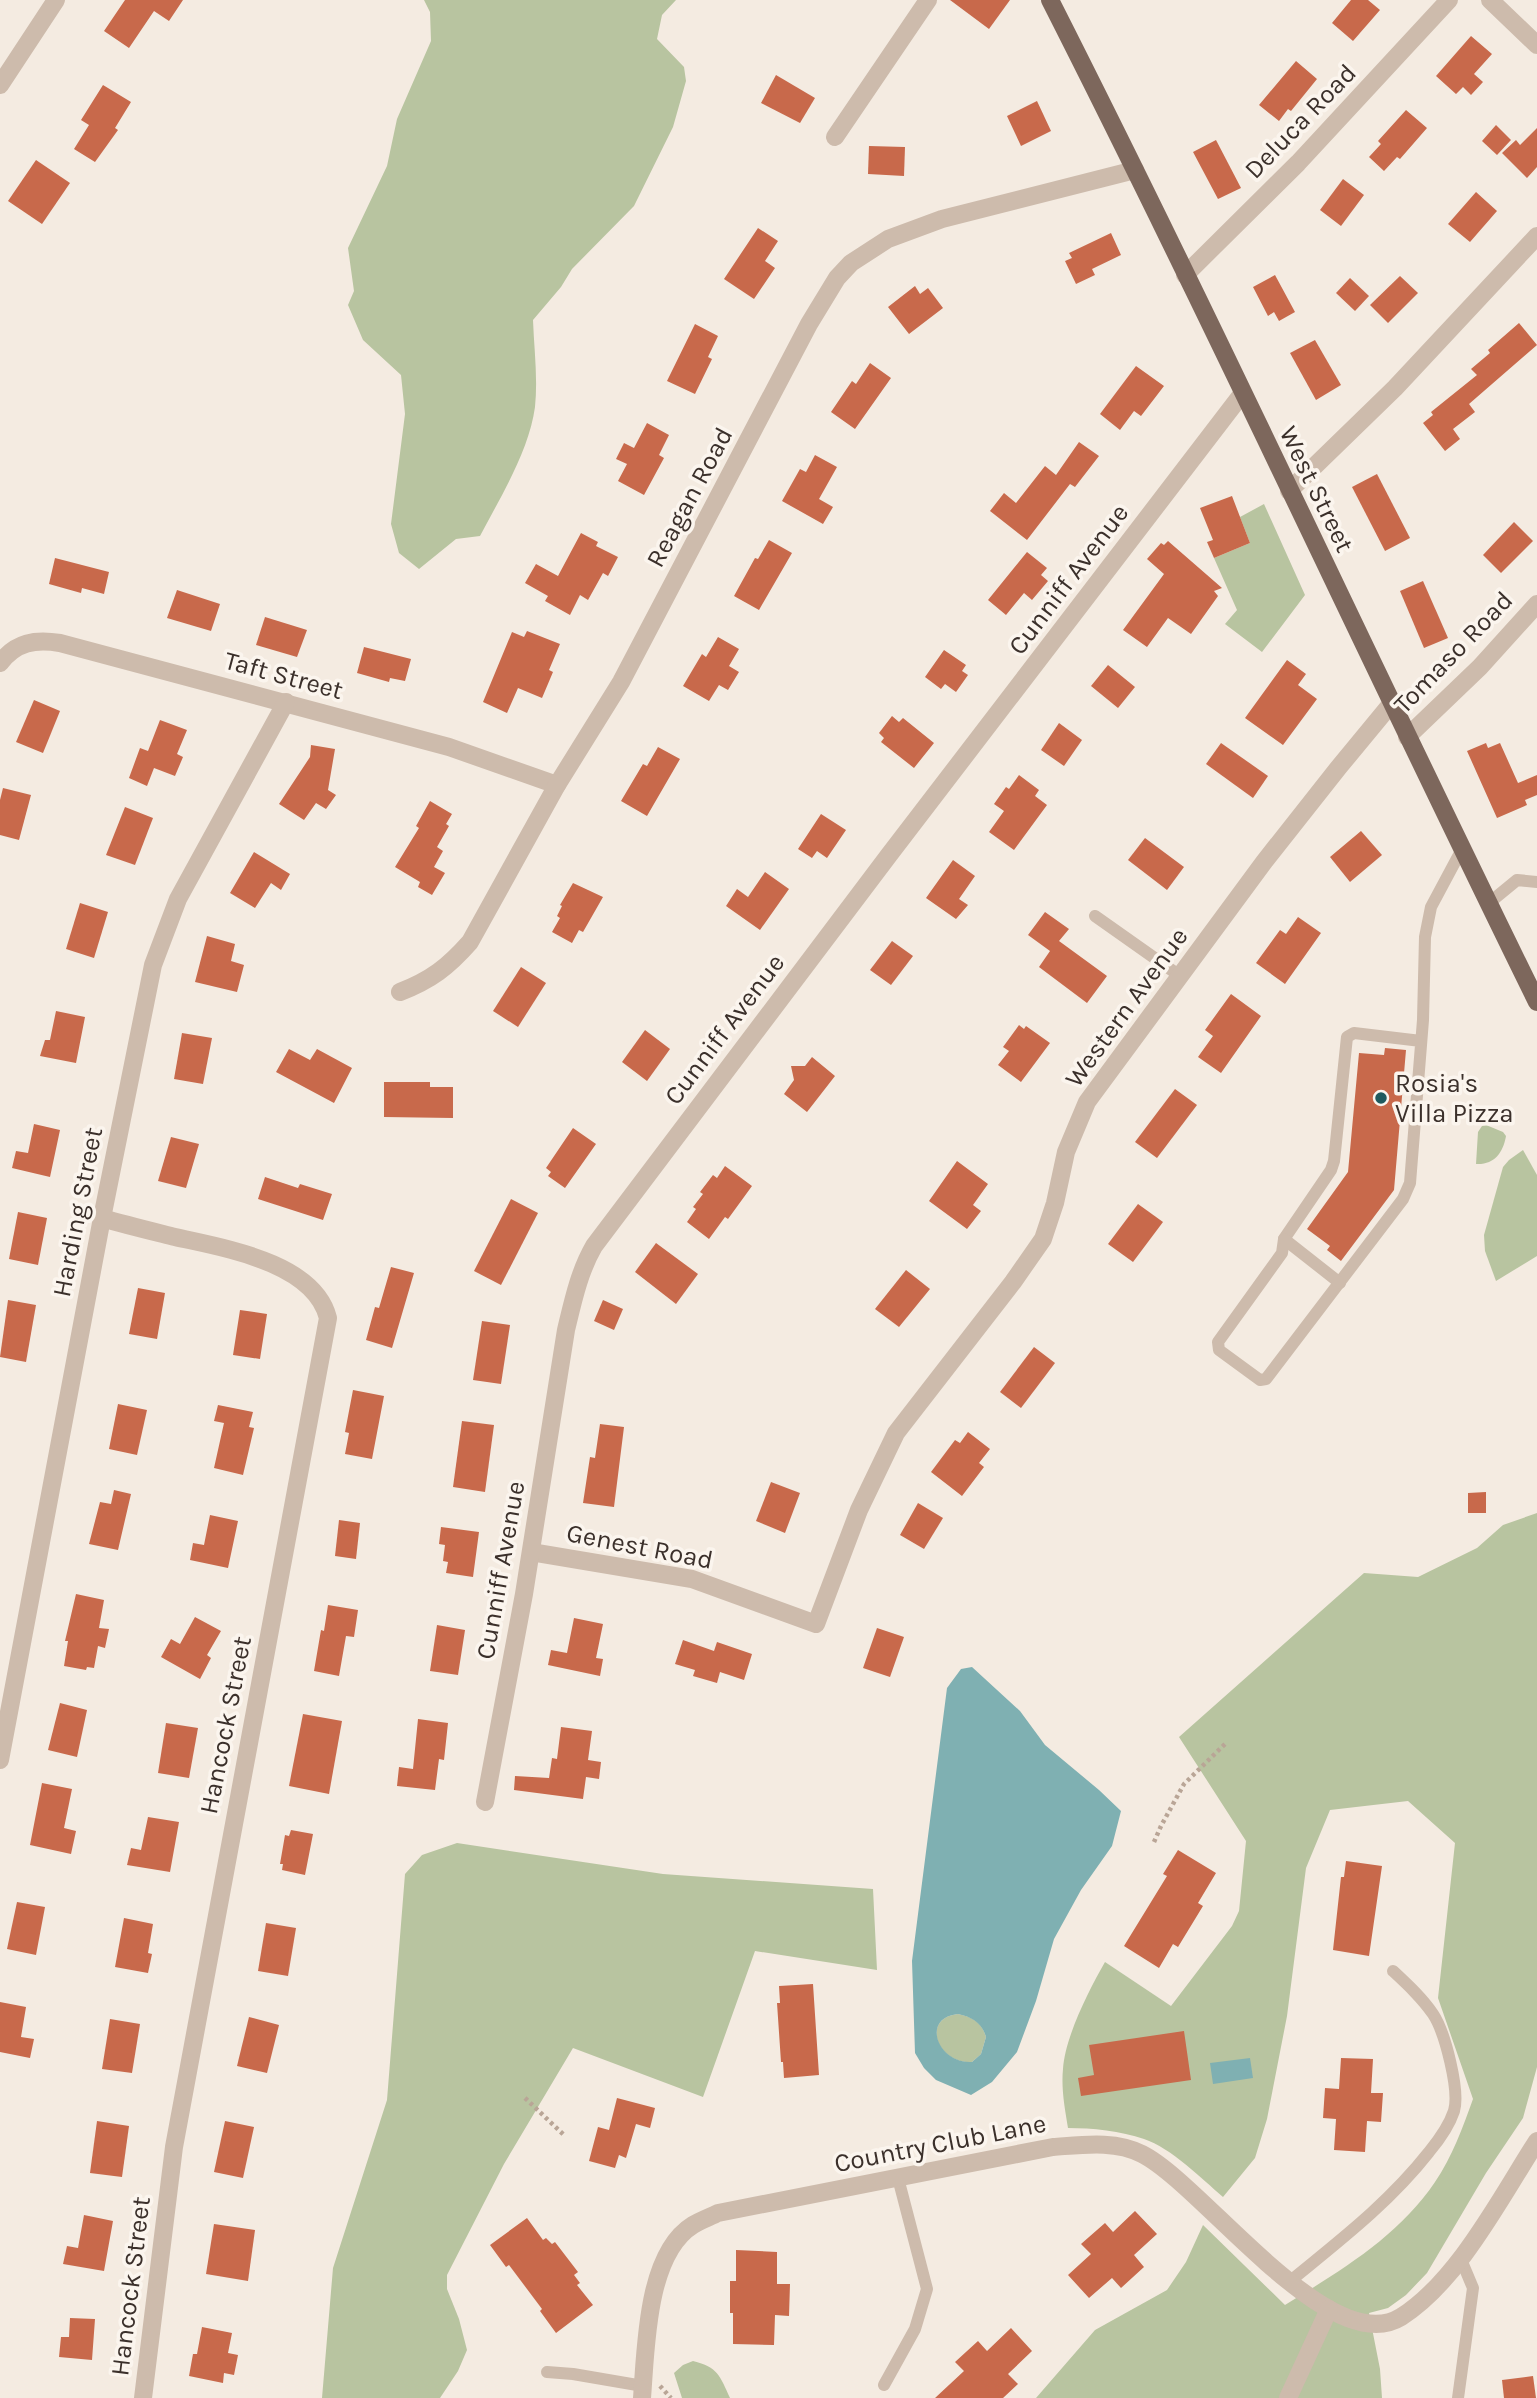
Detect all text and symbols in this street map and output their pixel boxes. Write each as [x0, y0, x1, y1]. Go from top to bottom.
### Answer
street label: Deluca Road [1238, 58, 1363, 185]
street label: West Street [1273, 421, 1361, 558]
street label: Reagan Road [640, 422, 739, 573]
street label: Cunniff Avenue [1002, 498, 1135, 661]
street label: Tomaso Road [1387, 585, 1519, 720]
street label: Taft Street [221, 645, 347, 706]
street label: Western Avenue [1058, 922, 1195, 1093]
street label: Cunniff Avenue [658, 948, 791, 1111]
place label: Rosia's Villa Pizza [1395, 1068, 1514, 1129]
marker: Rosia's Villa Pizza [1373, 1090, 1389, 1106]
street label: Harding Street [46, 1124, 109, 1300]
street label: Cunniff Avenue [470, 1479, 531, 1662]
street label: Genest Road [564, 1517, 716, 1576]
street label: Hancock Street [193, 1633, 258, 1817]
street label: Country Club Lane [832, 2108, 1049, 2179]
street label: Hancock Street [104, 2194, 157, 2378]

